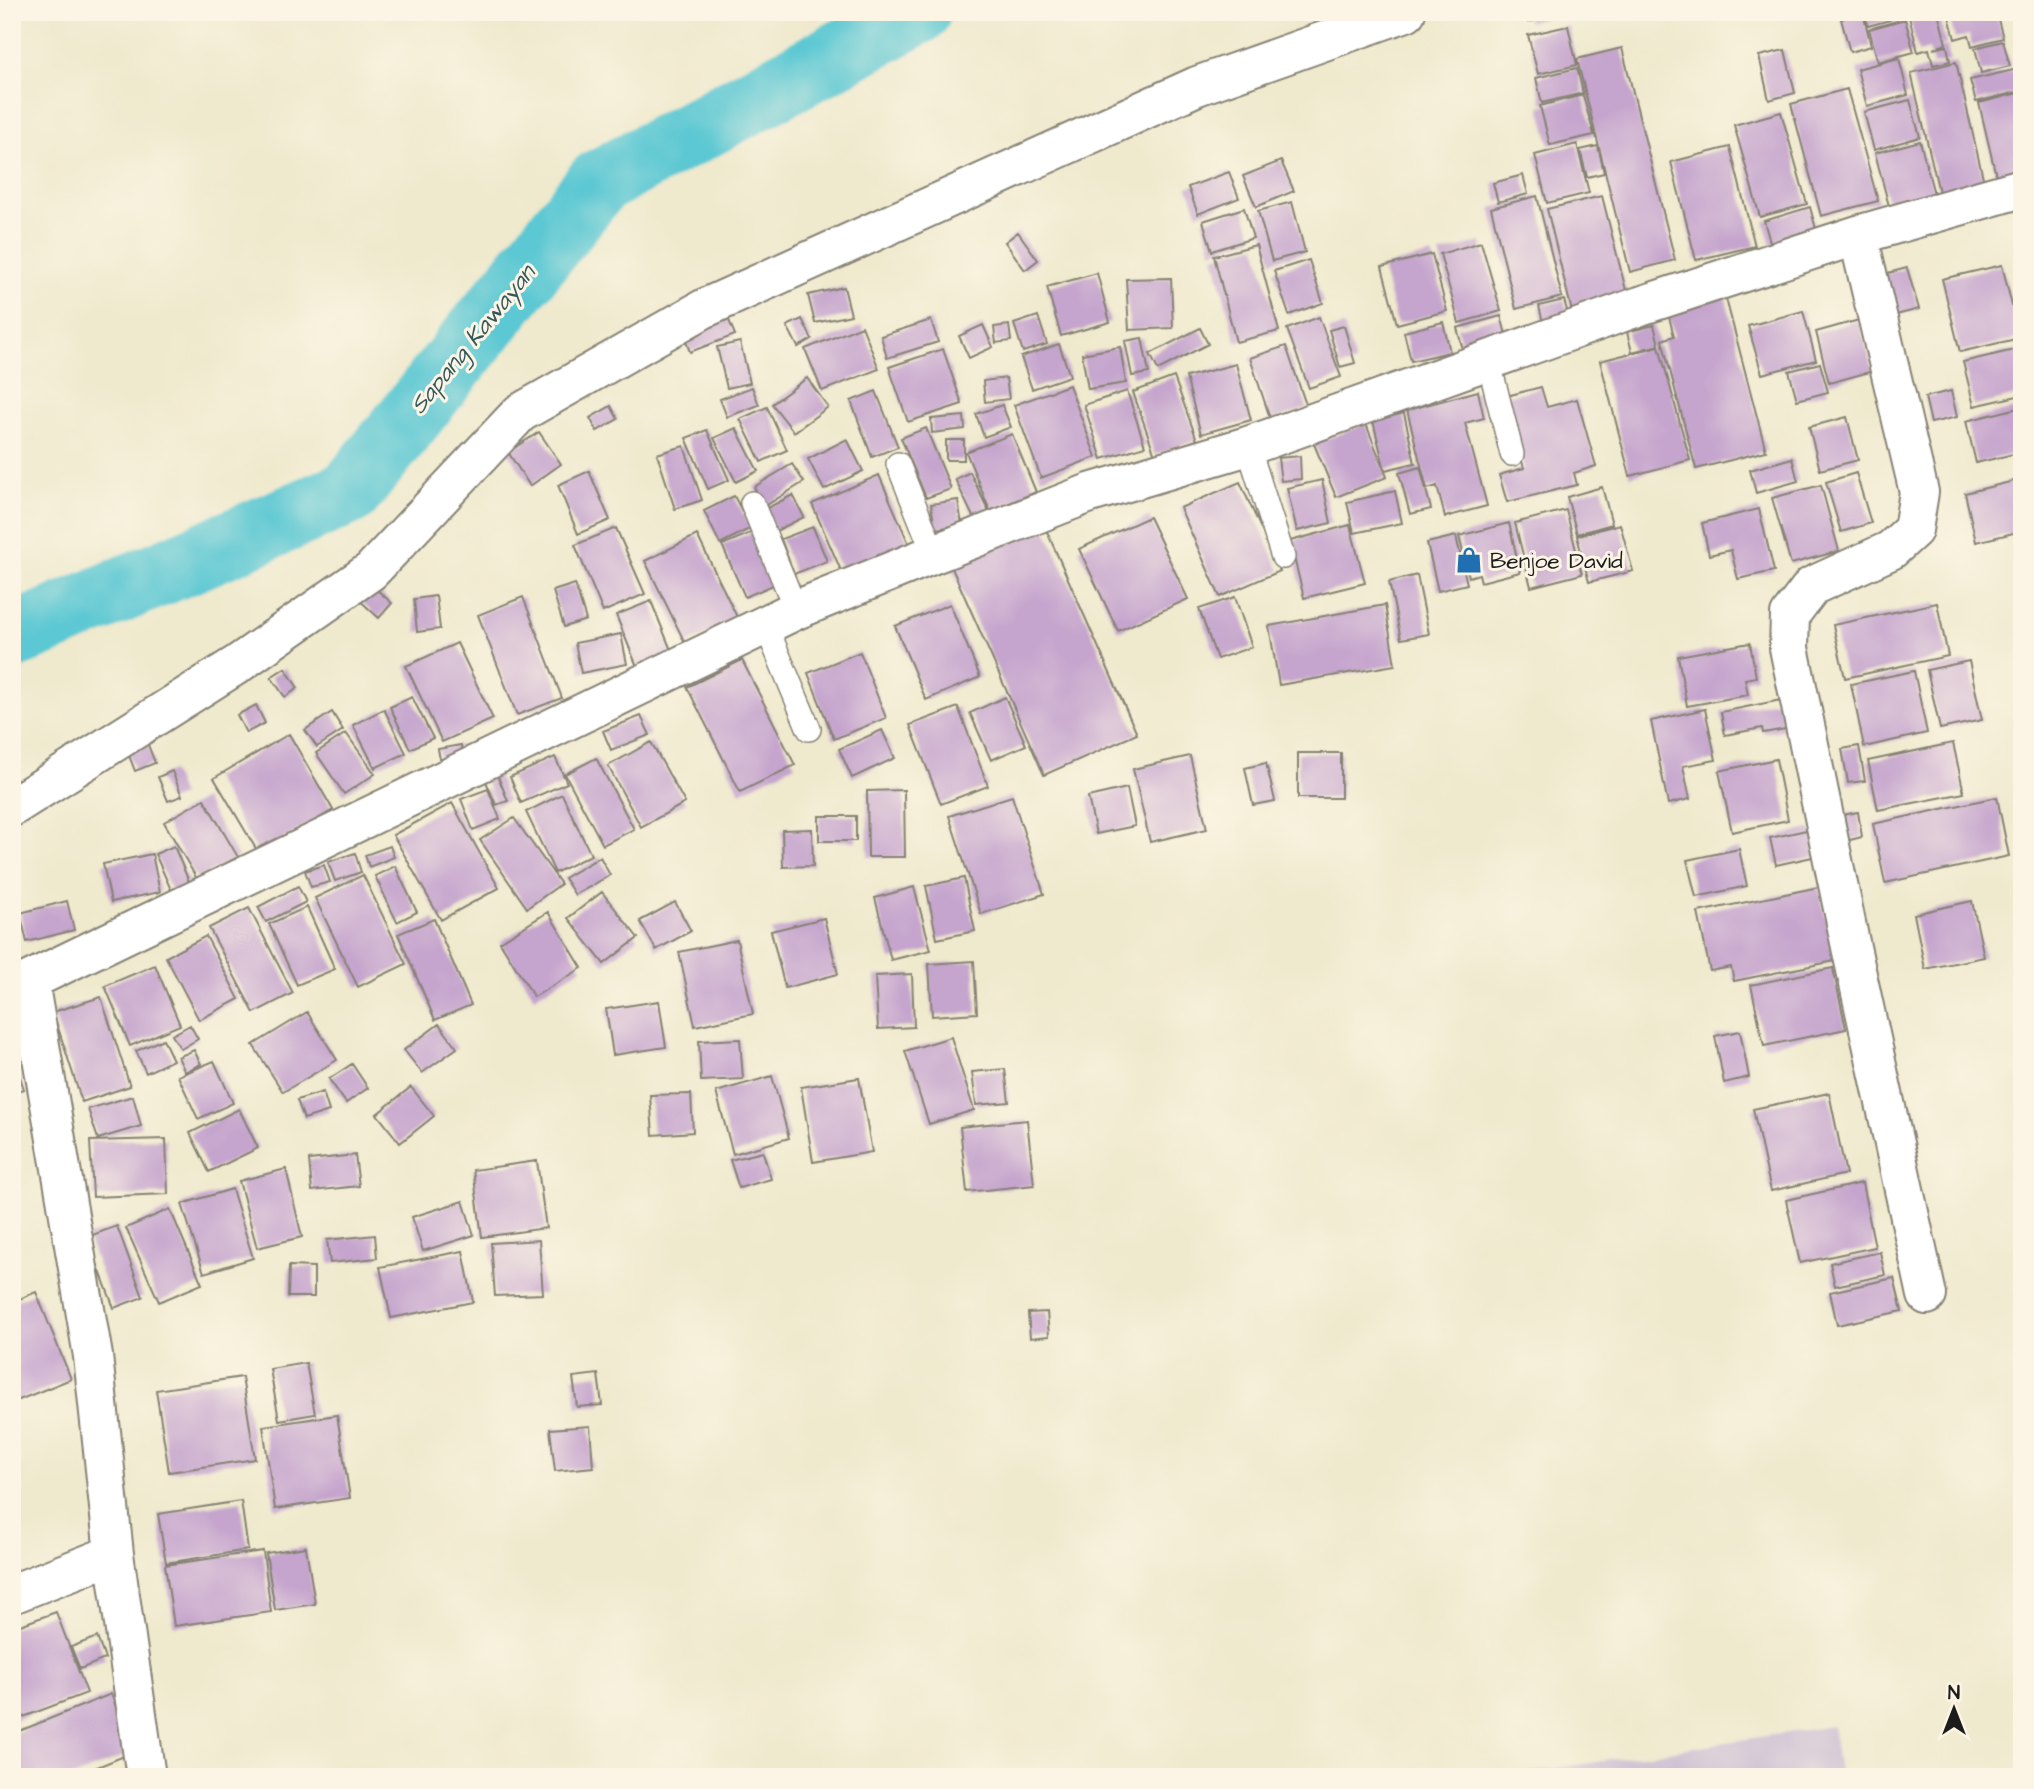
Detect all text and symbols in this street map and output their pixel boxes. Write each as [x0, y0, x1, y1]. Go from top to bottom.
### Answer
water label: Sapang Kawayan [402, 256, 546, 422]
shop icon: Benjoe David [1454, 545, 1484, 575]
place label: Benjoe David [1490, 545, 1623, 577]
north arrow [1918, 1674, 1988, 1744]
text: N [1948, 1680, 1960, 1707]

